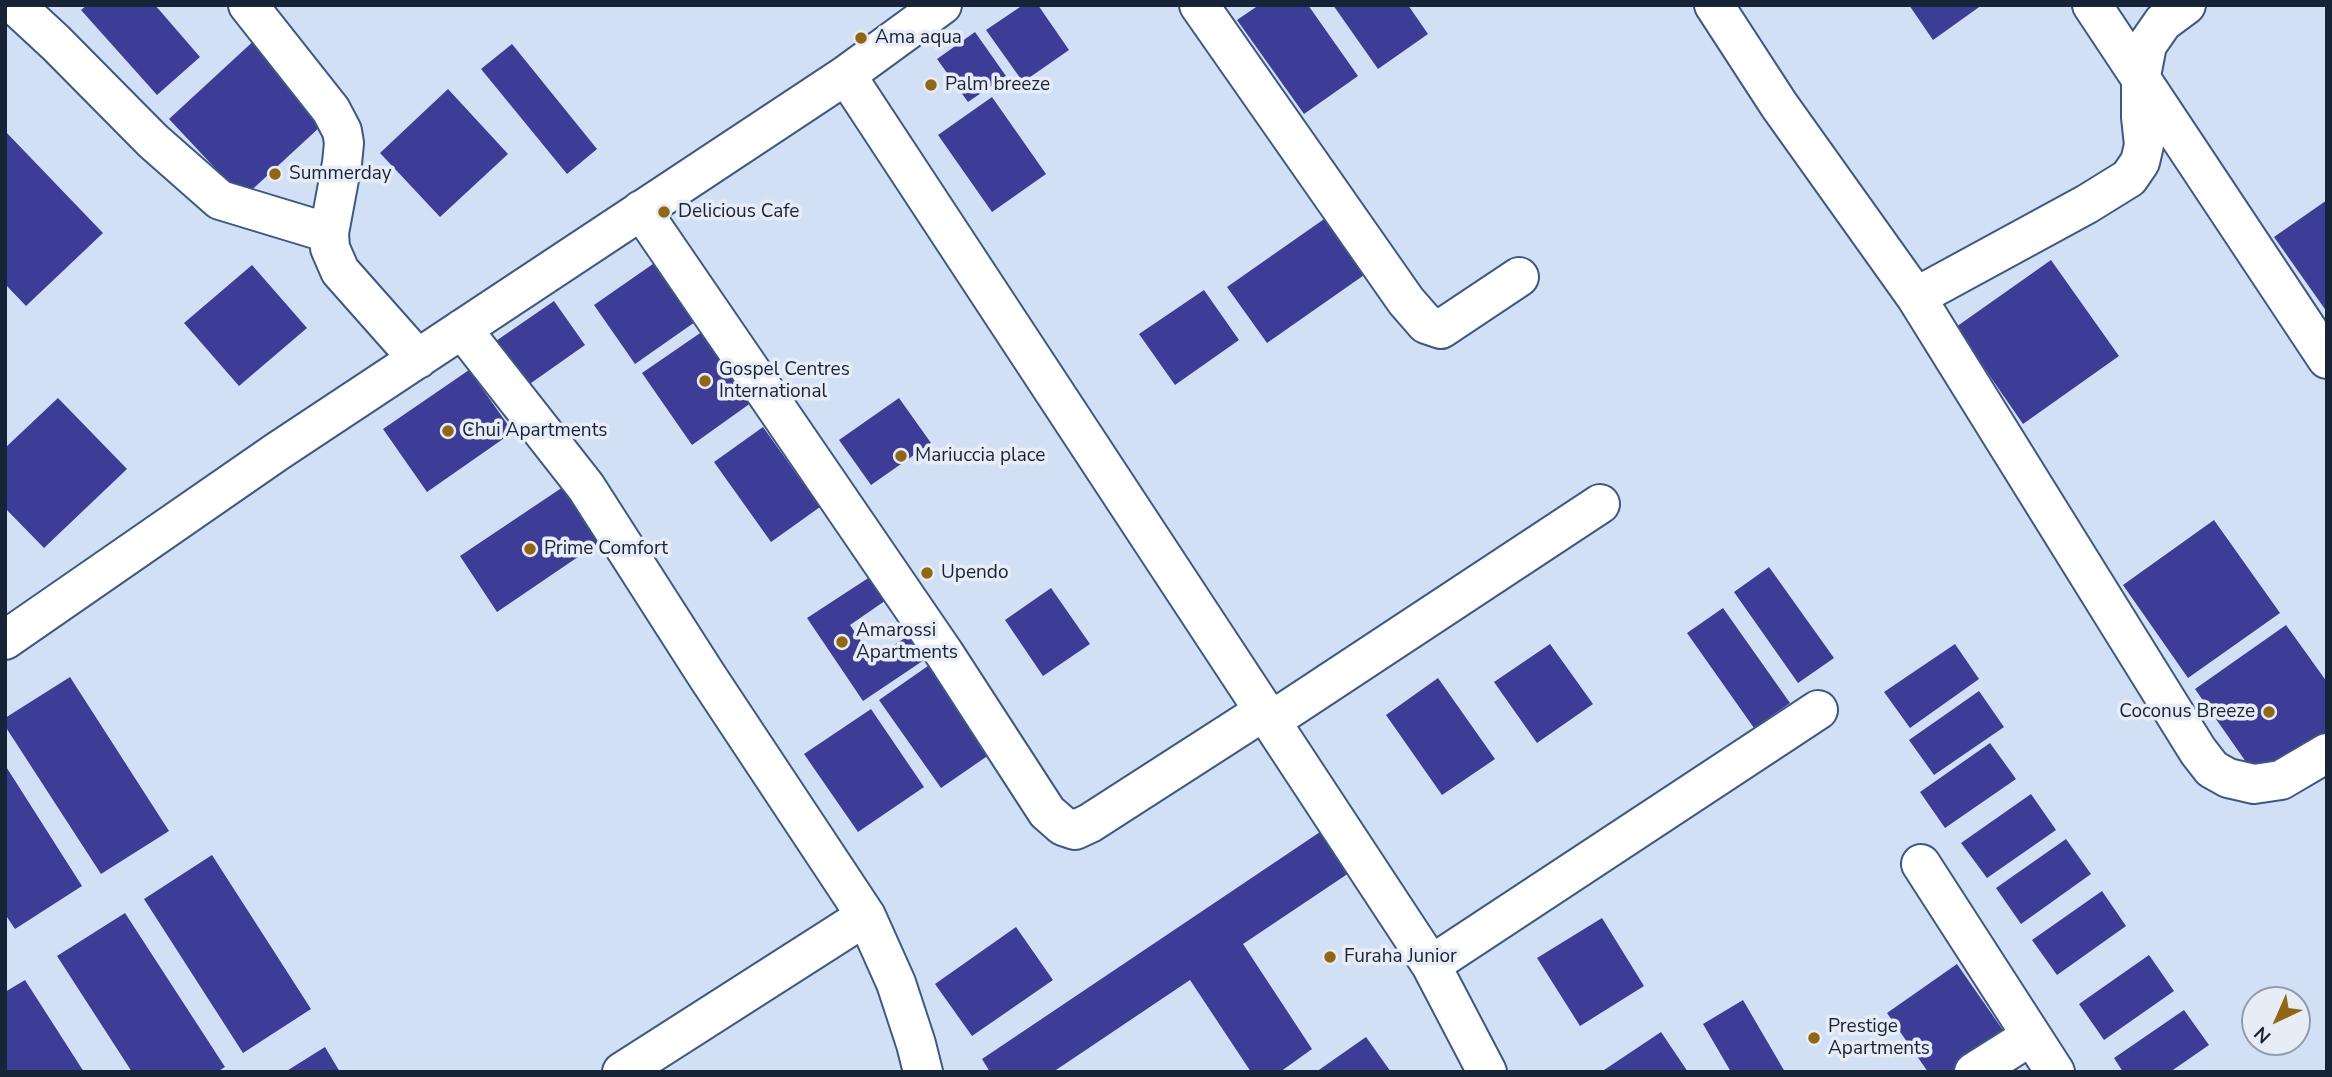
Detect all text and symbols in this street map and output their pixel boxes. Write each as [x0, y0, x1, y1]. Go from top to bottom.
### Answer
place label: Ama aqua [875, 27, 962, 49]
marker: Ama aqua [853, 30, 869, 46]
place label: Palm breeze [945, 74, 1050, 96]
marker: Palm breeze [923, 77, 939, 93]
place label: Summerday [289, 163, 391, 185]
marker: Summerday [267, 166, 283, 182]
place label: Delicious Cafe [678, 201, 799, 223]
marker: Delicious Cafe [656, 204, 672, 220]
place label: Gospel Centres International [719, 359, 850, 403]
marker: Gospel Centres International [697, 373, 713, 389]
place label: Chui Apartments [462, 420, 607, 442]
marker: Chui Apartments [440, 423, 456, 439]
place label: Mariuccia place [915, 445, 1045, 467]
marker: Mariuccia place [893, 448, 909, 464]
place label: Prime Comfort [544, 538, 668, 560]
marker: Prime Comfort [522, 541, 538, 557]
place label: Upendo [941, 562, 1008, 584]
marker: Upendo [919, 565, 935, 581]
place label: Amarossi Apartments [856, 620, 958, 664]
marker: Amarossi Apartments [834, 634, 850, 650]
place label: Coconus Breeze [2119, 701, 2255, 723]
marker: Coconus Breeze [2261, 704, 2277, 720]
place label: Furaha Junior [1344, 946, 1457, 968]
marker: Furaha Junior [1322, 949, 1338, 965]
north arrow [2241, 986, 2311, 1056]
place label: Prestige Apartments [1828, 1016, 1930, 1060]
text: N [2249, 1020, 2277, 1049]
marker: Prestige Apartments [1806, 1030, 1822, 1046]

